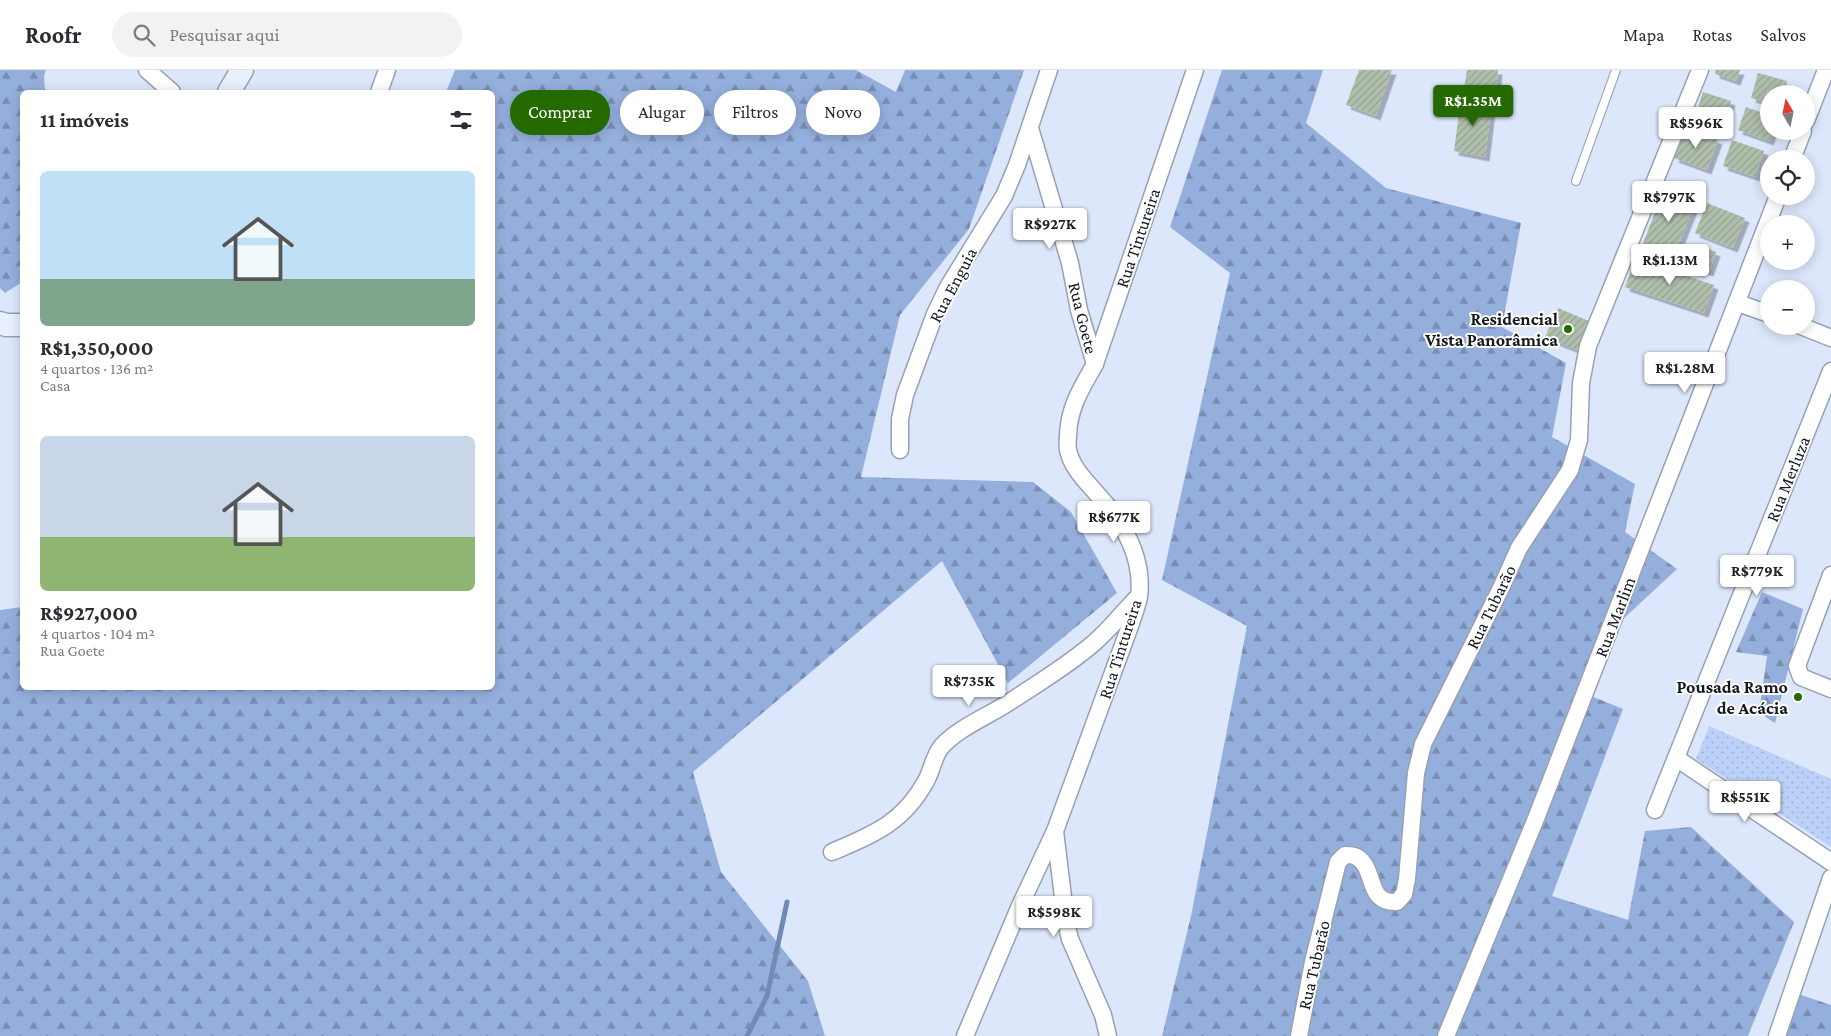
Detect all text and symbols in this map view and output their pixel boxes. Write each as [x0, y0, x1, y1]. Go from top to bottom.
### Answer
search box [112, 12, 462, 57]
text: Roofr [25, 21, 82, 48]
icon: search [130, 21, 158, 49]
text: Pesquisar aqui [170, 24, 279, 45]
text: Mapa [1623, 25, 1664, 45]
text: Rotas [1692, 25, 1732, 45]
text: Salvos [1760, 25, 1806, 45]
pin: R$1.35M [1427, 85, 1519, 127]
north arrow [1760, 85, 1815, 140]
map controls [1760, 85, 1815, 335]
chip: Comprar [510, 90, 610, 135]
chip: Alugar [620, 90, 704, 135]
chip: Filtros [714, 90, 796, 135]
chip: Novo [806, 90, 880, 135]
text: R$1.35M [1444, 92, 1502, 109]
icon: filters [447, 106, 475, 134]
pin: R$596K [1655, 106, 1737, 149]
text: 11 imóveis [40, 108, 129, 132]
text: R$596K [1670, 114, 1722, 131]
button: locate [1760, 150, 1815, 205]
pin: R$797K [1628, 180, 1710, 223]
street label: Rua Tintureira [1112, 186, 1164, 290]
text: R$797K [1643, 188, 1695, 205]
icon: home [213, 204, 303, 294]
pin: R$927K [1009, 208, 1091, 250]
text: R$927K [1024, 215, 1076, 232]
button: + [1760, 215, 1815, 270]
street label: Rua Enguia [925, 244, 981, 326]
pin: R$1.13M [1624, 244, 1716, 286]
text: R$1.13M [1642, 251, 1698, 268]
street label: Rua Goete [1064, 280, 1102, 356]
button: − [1760, 280, 1815, 335]
place label: Residencial Vista Panorâmica [1424, 309, 1558, 350]
marker: Residencial Vista Panorâmica [1562, 323, 1574, 335]
text: R$1,350,000 [40, 336, 154, 360]
pin: R$1.28M [1639, 352, 1731, 394]
text: R$1.28M [1655, 359, 1715, 376]
text: 4 quartos · 136 m² [40, 360, 153, 377]
text: Casa [40, 377, 70, 394]
street label: Rua Merluza [1762, 433, 1814, 525]
icon: home [213, 469, 303, 559]
pin: R$677K [1073, 500, 1155, 543]
text: R$677K [1088, 508, 1140, 525]
pin: R$779K [1716, 554, 1798, 597]
street label: Rua Tubarão [1462, 562, 1520, 652]
text: R$779K [1731, 562, 1783, 579]
street label: Rua Marlim [1591, 573, 1640, 660]
street label: Rua Tintureira [1094, 597, 1146, 701]
text: R$927,000 [40, 601, 138, 625]
text: 4 quartos · 104 m² [40, 625, 155, 642]
text: Rua Goete [40, 642, 105, 659]
pin: R$735K [928, 664, 1010, 707]
text: R$735K [943, 672, 995, 689]
place label: Pousada Ramo de Acácia [1676, 677, 1788, 718]
marker: Pousada Ramo de Acácia [1792, 691, 1804, 703]
pin: R$551K [1704, 780, 1786, 823]
text: R$551K [1720, 788, 1770, 805]
pin: R$598K [1013, 896, 1095, 938]
text: R$598K [1027, 903, 1081, 920]
street label: Rua Tubarão [1294, 918, 1334, 1012]

